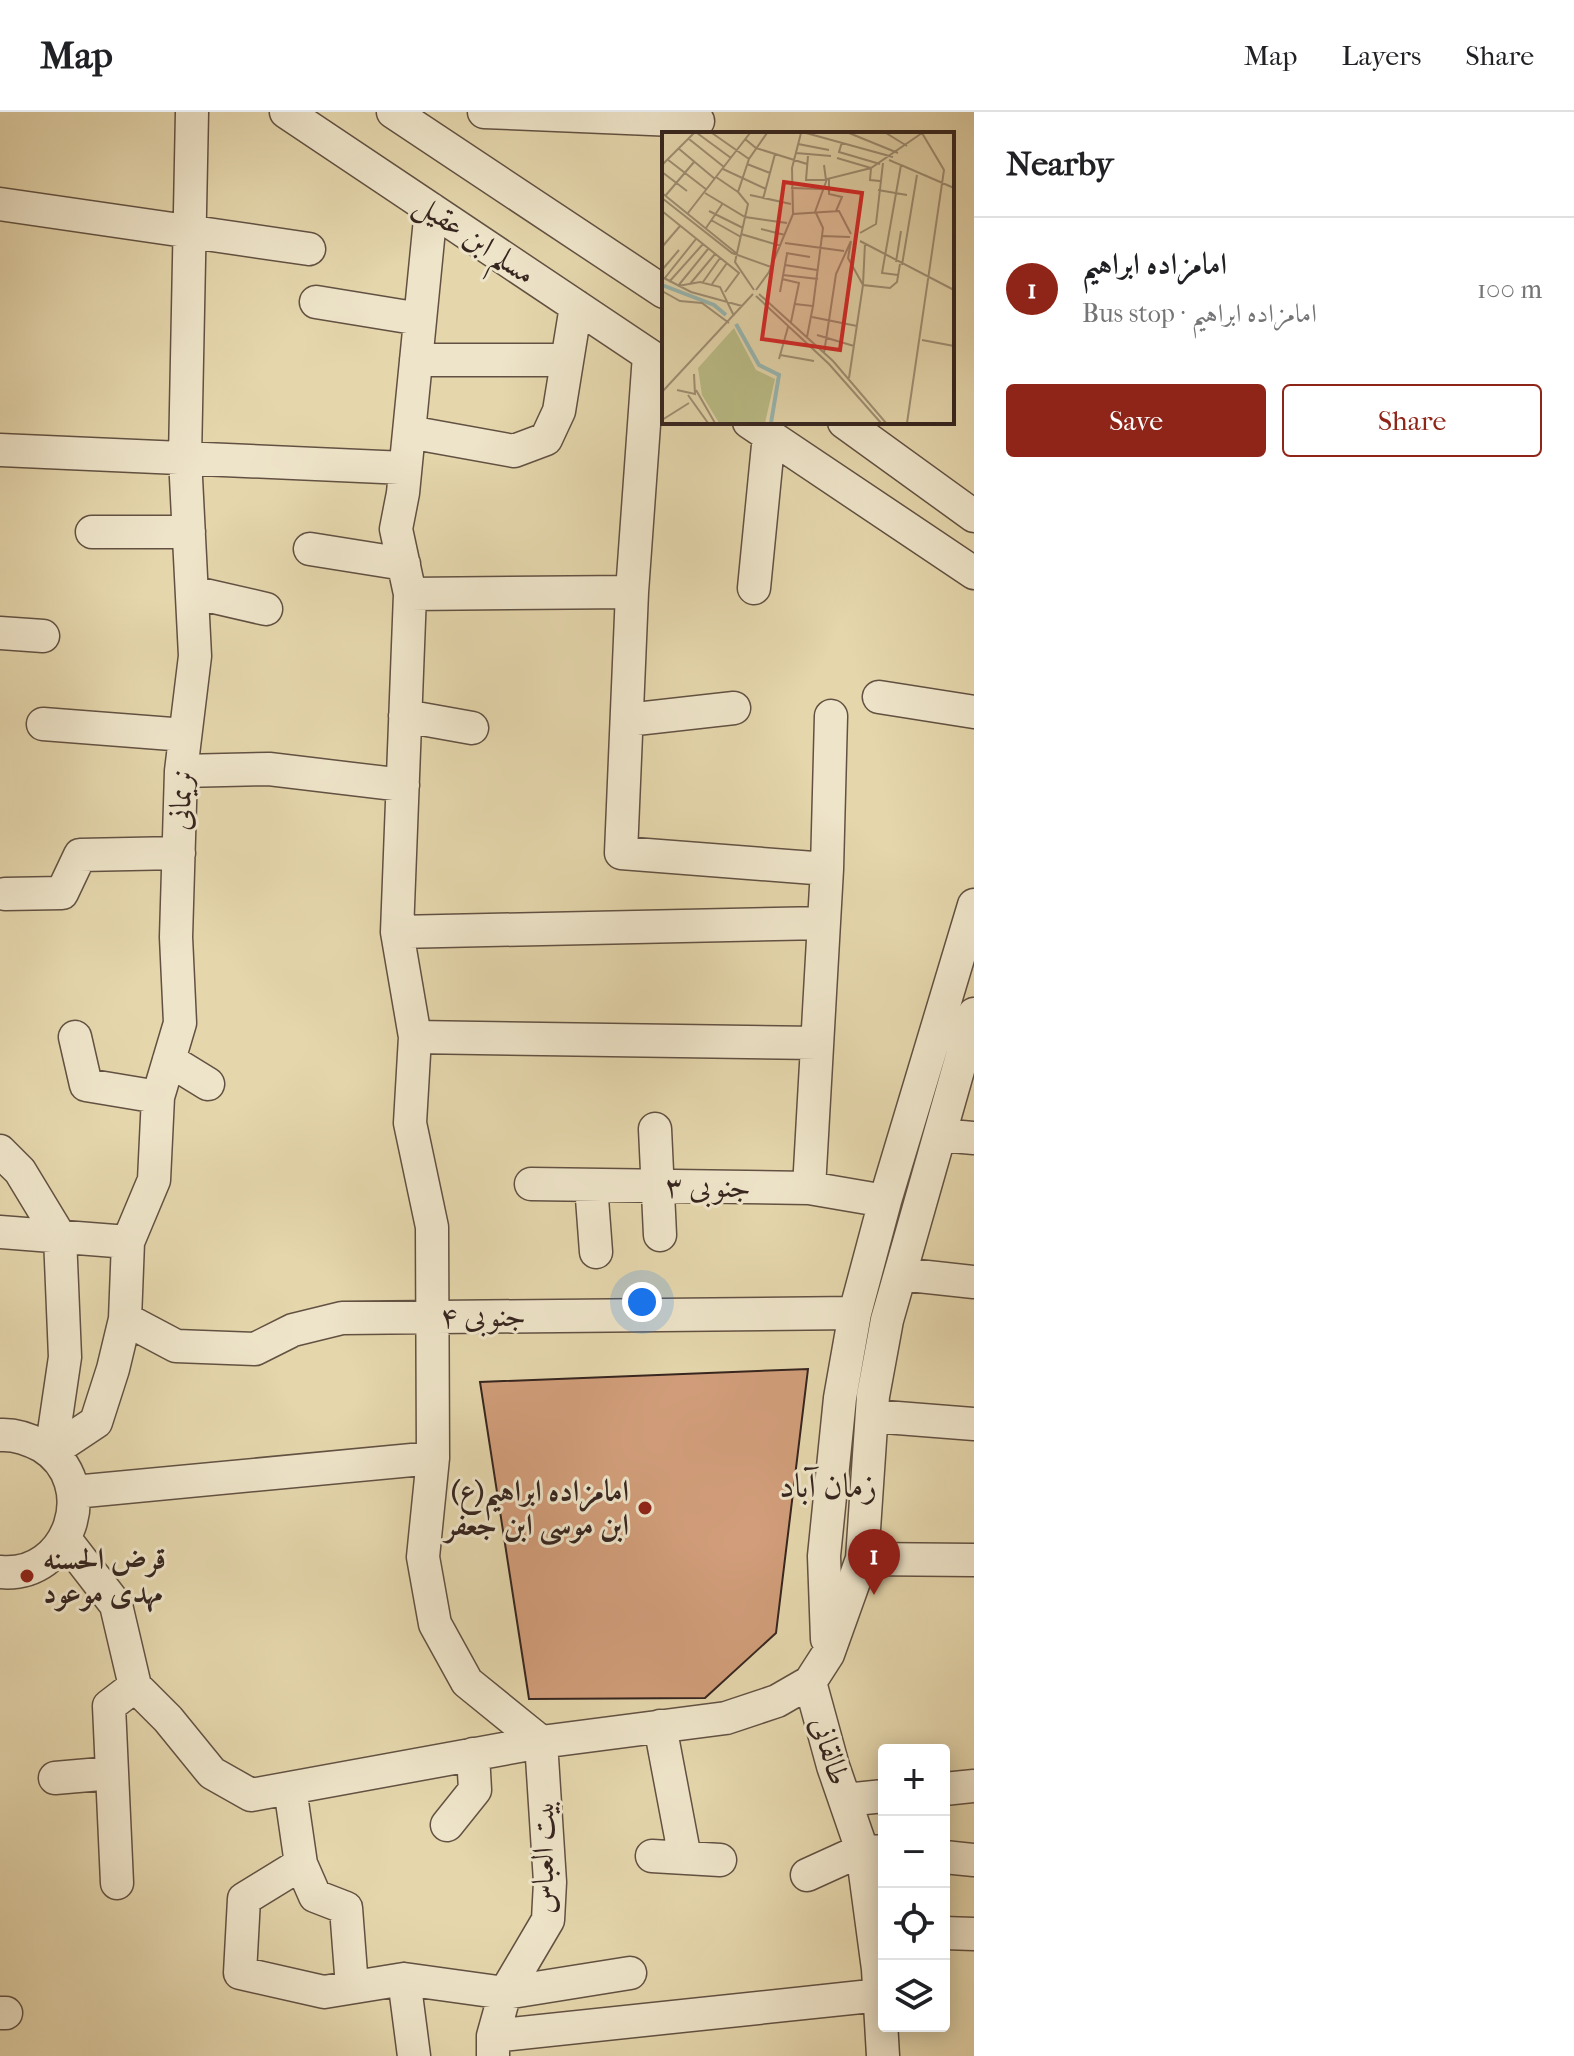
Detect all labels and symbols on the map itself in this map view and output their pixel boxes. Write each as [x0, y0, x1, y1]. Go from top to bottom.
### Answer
inset map [662, 132, 954, 424]
street label: مسلم ابن عقیل [402, 186, 542, 302]
street label: نریمانی [162, 769, 200, 831]
street label: ۳ جنوبی [665, 1169, 751, 1208]
your location [622, 1282, 662, 1322]
street label: ۴ جنوبی [440, 1299, 526, 1337]
district label: زمان آباد [779, 1466, 877, 1506]
place label: (ع)امامزاده ابراهیم ابن موسی ابن جعفر [442, 1474, 629, 1546]
marker: (ع)امامزاده ابراهیم ابن موسی ابن جعفر [636, 1499, 654, 1517]
pin: 1 [848, 1529, 900, 1595]
place label: قرض الحسنه مهدی موعود [43, 1542, 166, 1613]
marker: قرض الحسنه مهدی موعود [18, 1567, 36, 1585]
street label: طالقانی [803, 1713, 857, 1789]
street label: بیت العباس [526, 1800, 561, 1914]

